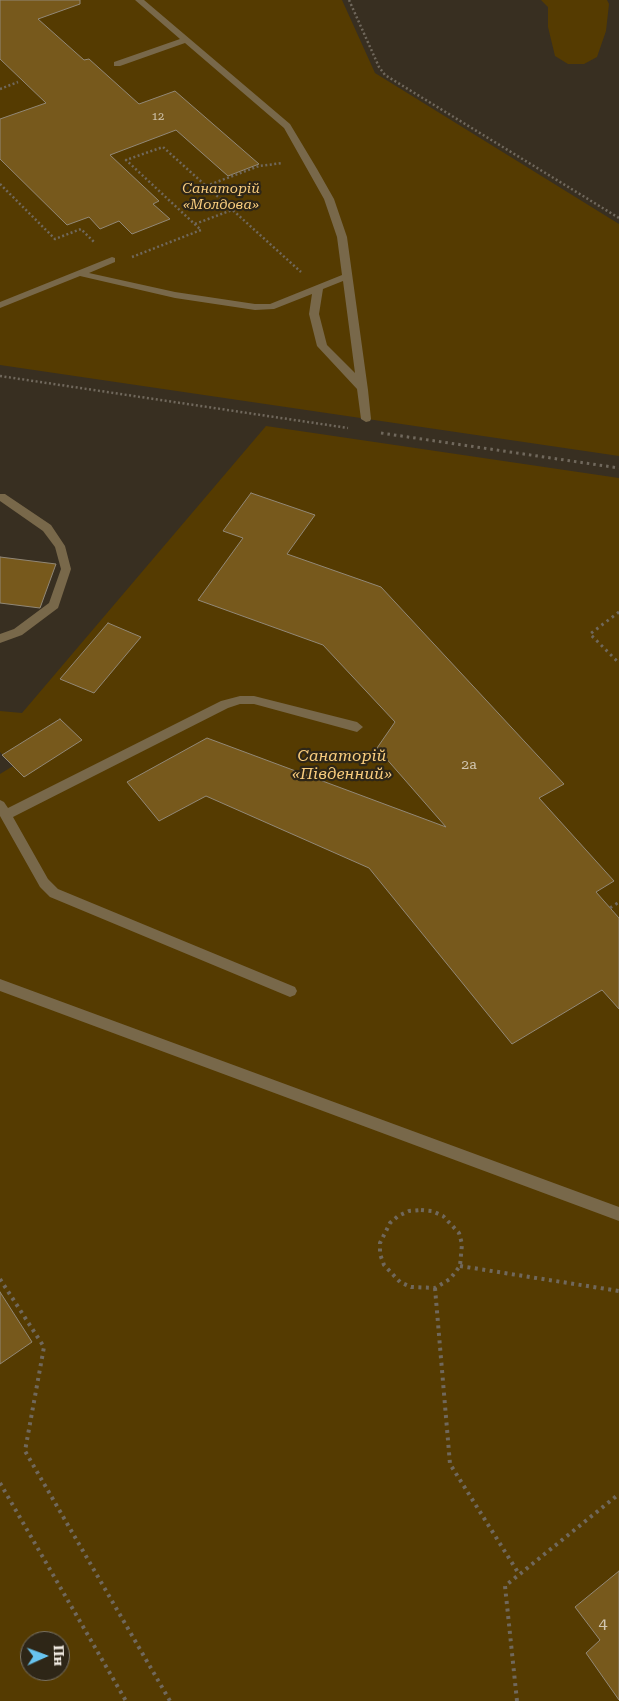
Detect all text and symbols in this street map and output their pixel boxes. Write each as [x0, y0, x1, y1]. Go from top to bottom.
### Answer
house number: 12 [152, 110, 164, 124]
park label: Санаторій «Молдова» [182, 181, 260, 213]
park label: Санаторій «Південний» [292, 746, 392, 784]
house number: 2а [461, 757, 477, 773]
house number: 4 [599, 1614, 607, 1634]
north arrow [20, 1631, 70, 1681]
text: Пн [51, 1645, 67, 1666]

